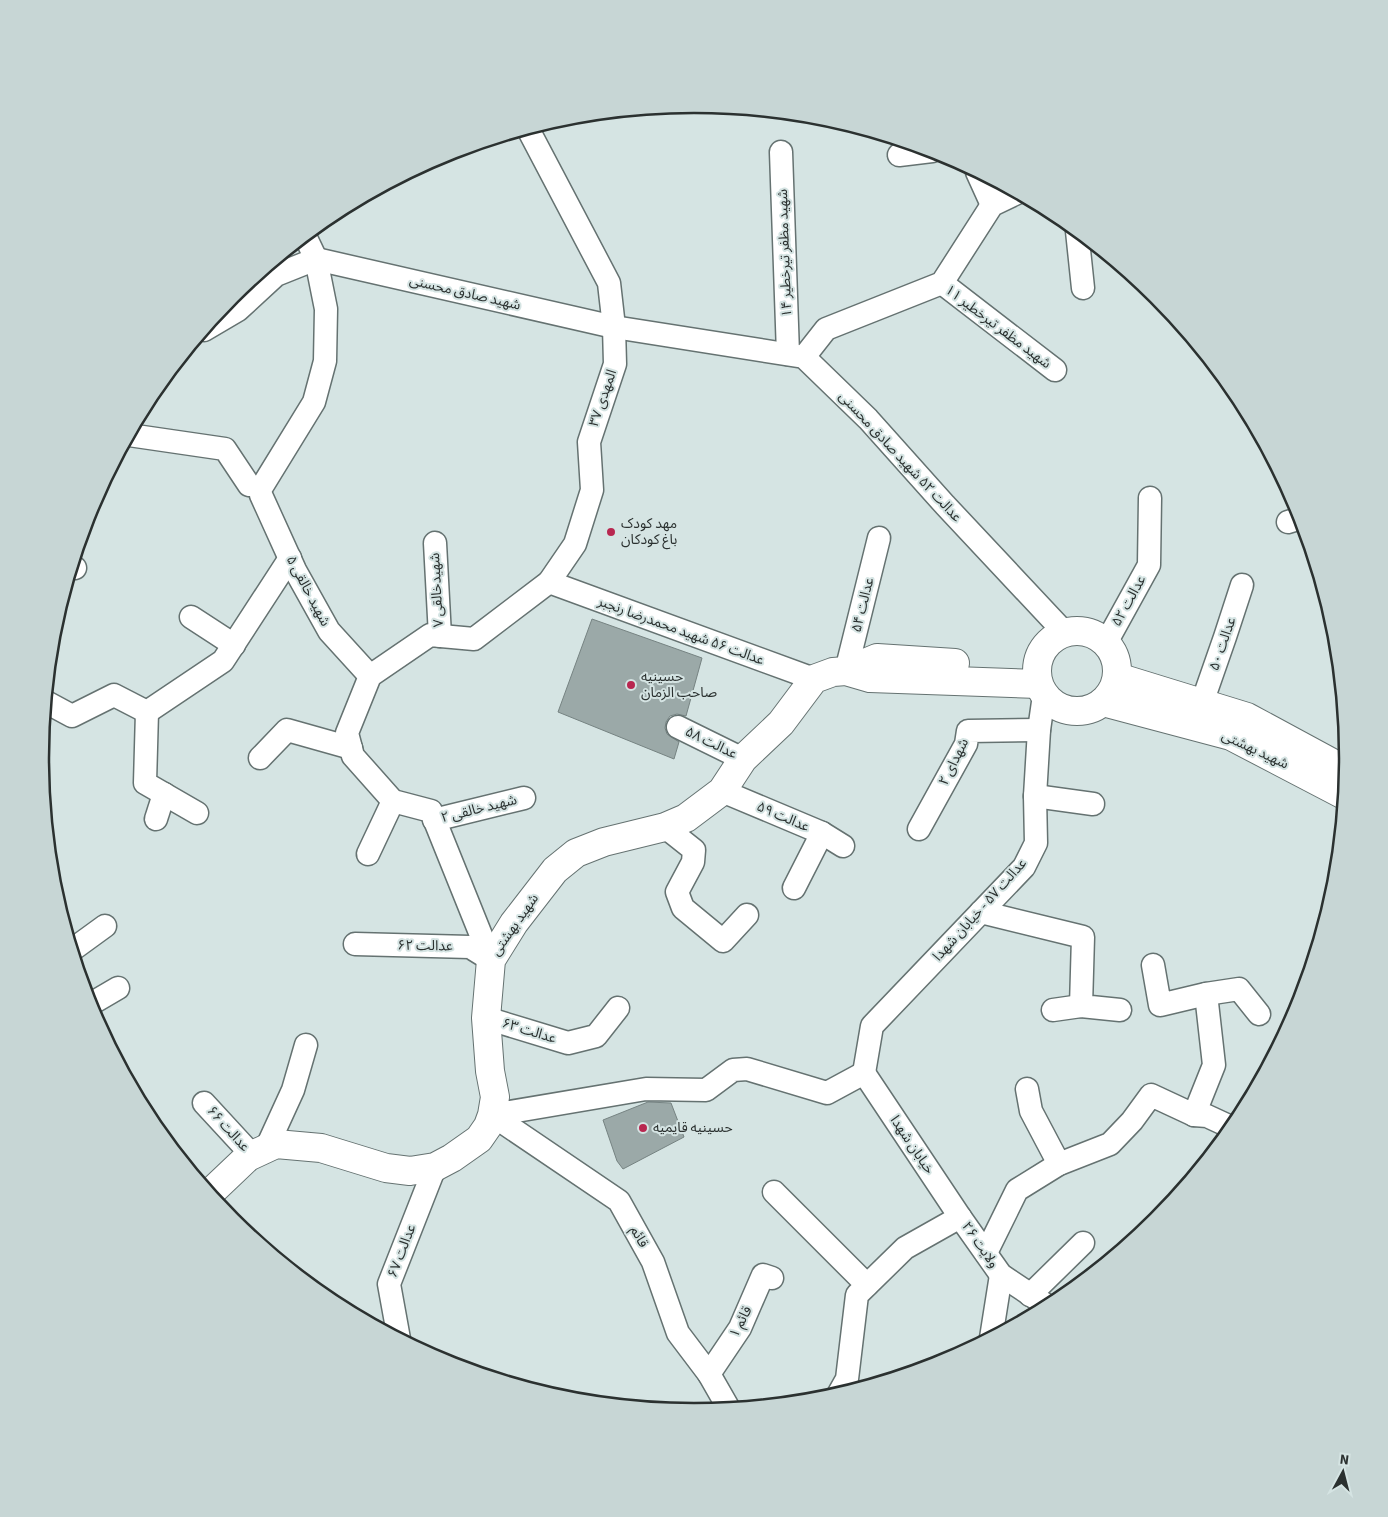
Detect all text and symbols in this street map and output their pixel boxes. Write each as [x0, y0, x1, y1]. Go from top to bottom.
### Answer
street label: شهید مظفر تیرخطیر ۱۴ [773, 189, 797, 317]
street label: شهید صادق محسنی [407, 270, 523, 316]
street label: شهید مظفر تیرخطیر ۱۱ [941, 280, 1055, 374]
street label: المهدی ۳۷ [584, 367, 622, 429]
street label: عدالت ۵۲ شهید صادق محسنی [834, 387, 966, 527]
place label: مهد کودک باغ کودکان [621, 514, 677, 550]
marker: مهد کودک باغ کودکان [605, 526, 617, 538]
street label: شهید خالقی ۵ [281, 552, 335, 630]
street label: شهیدخالقی ۷ [425, 552, 449, 628]
street label: عدالت ۵۲ [1107, 572, 1151, 630]
street label: عدالت ۵۴ [847, 576, 879, 634]
street label: عدالت ۵۶ شهید محمدرضا رنجبر [594, 591, 767, 670]
street label: عدالت ۵۰ [1204, 614, 1242, 674]
place label: حسینیه صاحب الزمان [641, 667, 717, 703]
marker: حسینیه صاحب الزمان [625, 679, 637, 691]
street label: عدالت ۵۸ [682, 722, 740, 764]
street label: شهید بهشتی [1218, 726, 1292, 774]
street label: شهدای ۲ [934, 735, 974, 789]
street label: شهید خالقی ۲ [439, 790, 519, 828]
street label: عدالت ۵۹ [753, 797, 813, 837]
street label: عدالت ۵۷ - خیابان شهدا [928, 854, 1032, 966]
street label: شهید بهشتی [486, 890, 544, 960]
street label: عدالت ۶۲ [397, 936, 453, 956]
street label: عدالت ۶۳ [499, 1013, 559, 1049]
street label: عدالت ۶۶ [202, 1102, 254, 1156]
street label: خیابان شهدا [885, 1112, 939, 1178]
place label: حسینیه قایمیه [653, 1118, 733, 1138]
marker: حسینیه قایمیه [637, 1122, 649, 1134]
street label: ولایت ۲۶ [957, 1218, 1003, 1272]
street label: عدالت ۶۷ [383, 1221, 421, 1281]
street label: قائم [625, 1223, 653, 1251]
street label: قائم ۱ [725, 1303, 757, 1341]
north arrow [1318, 1447, 1368, 1497]
text: N [1339, 1450, 1350, 1471]

